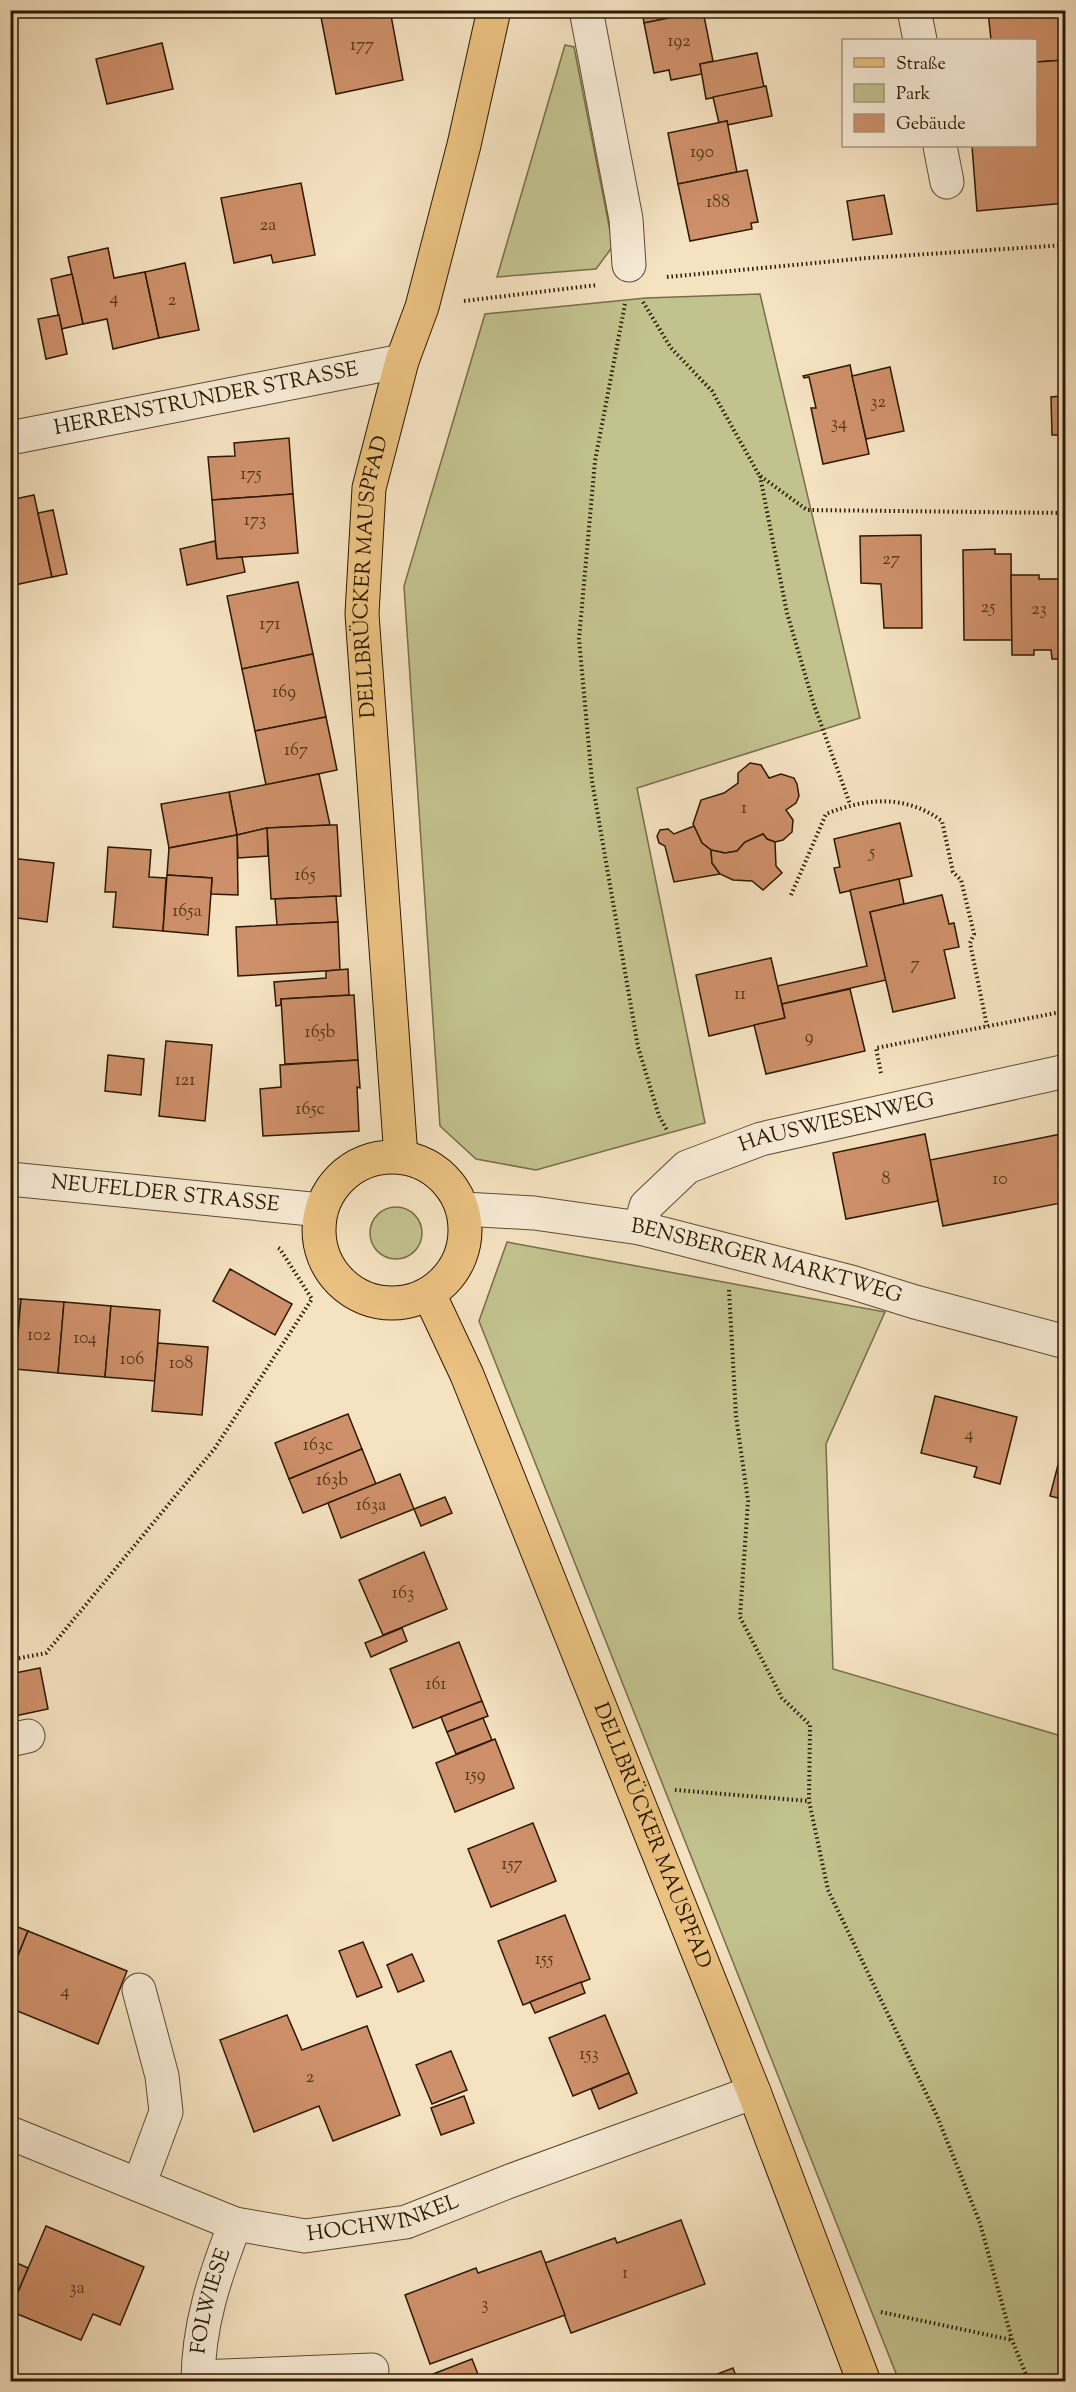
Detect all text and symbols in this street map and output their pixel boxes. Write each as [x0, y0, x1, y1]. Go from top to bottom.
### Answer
house number: 192 [667, 29, 691, 55]
house number: 177 [350, 33, 374, 59]
legend [842, 39, 1037, 147]
text: Straße [896, 52, 946, 78]
text: Park [896, 82, 931, 108]
text: Gebäude [896, 112, 966, 138]
house number: 190 [690, 140, 714, 166]
house number: 188 [706, 190, 730, 216]
house number: 2a [260, 213, 276, 239]
house number: 4 [109, 286, 119, 312]
house number: 2 [168, 288, 177, 314]
street label: HERRENSTRUNDER STRASSE [51, 355, 361, 444]
house number: 32 [870, 390, 886, 416]
house number: 34 [831, 411, 847, 437]
street label: DELLBRÜCKER MAUSPFAD [347, 432, 397, 719]
house number: 175 [240, 462, 262, 488]
house number: 173 [244, 508, 266, 534]
house number: 27 [882, 547, 900, 573]
house number: 25 [981, 595, 995, 621]
house number: 23 [1031, 597, 1047, 623]
house number: 171 [259, 612, 281, 638]
house number: 169 [272, 680, 296, 706]
house number: 167 [284, 738, 308, 764]
house number: 1 [741, 796, 747, 822]
house number: 5 [868, 840, 875, 866]
house number: 165 [294, 863, 316, 889]
house number: 165a [172, 899, 202, 925]
house number: 7 [910, 952, 920, 978]
house number: 11 [734, 982, 746, 1008]
house number: 165b [305, 1020, 336, 1046]
house number: 9 [805, 1025, 814, 1051]
house number: 121 [175, 1068, 195, 1094]
street label: HAUSWIESENWEG [735, 1086, 937, 1161]
house number: 165c [295, 1097, 325, 1123]
house number: 8 [882, 1167, 891, 1193]
house number: 10 [992, 1167, 1008, 1193]
street label: NEUFELDER STRASSE [50, 1168, 281, 1221]
street label: BENSBERGER MARKTWEG [629, 1212, 906, 1312]
house number: 102 [27, 1323, 51, 1349]
house number: 104 [73, 1326, 97, 1352]
house number: 106 [120, 1347, 144, 1373]
house number: 108 [169, 1351, 193, 1377]
house number: 4 [964, 1422, 974, 1448]
house number: 163c [303, 1433, 333, 1459]
house number: 163b [316, 1468, 348, 1494]
house number: 163a [356, 1493, 386, 1519]
house number: 163 [392, 1581, 414, 1607]
house number: 161 [425, 1672, 447, 1698]
street label: DELLBRÜCKER MAUSPFAD [585, 1699, 718, 1973]
house number: 159 [464, 1763, 486, 1789]
house number: 157 [501, 1852, 523, 1878]
house number: 155 [535, 1947, 553, 1973]
house number: 4 [60, 1979, 70, 2005]
house number: 153 [579, 2042, 599, 2068]
house number: 2 [306, 2065, 315, 2091]
street label: HOCHWINKEL [305, 2187, 464, 2251]
street label: FOLWIESE [184, 2244, 240, 2356]
house number: 1 [622, 2261, 628, 2287]
house number: 3a [69, 2276, 85, 2302]
house number: 3 [481, 2292, 489, 2318]

